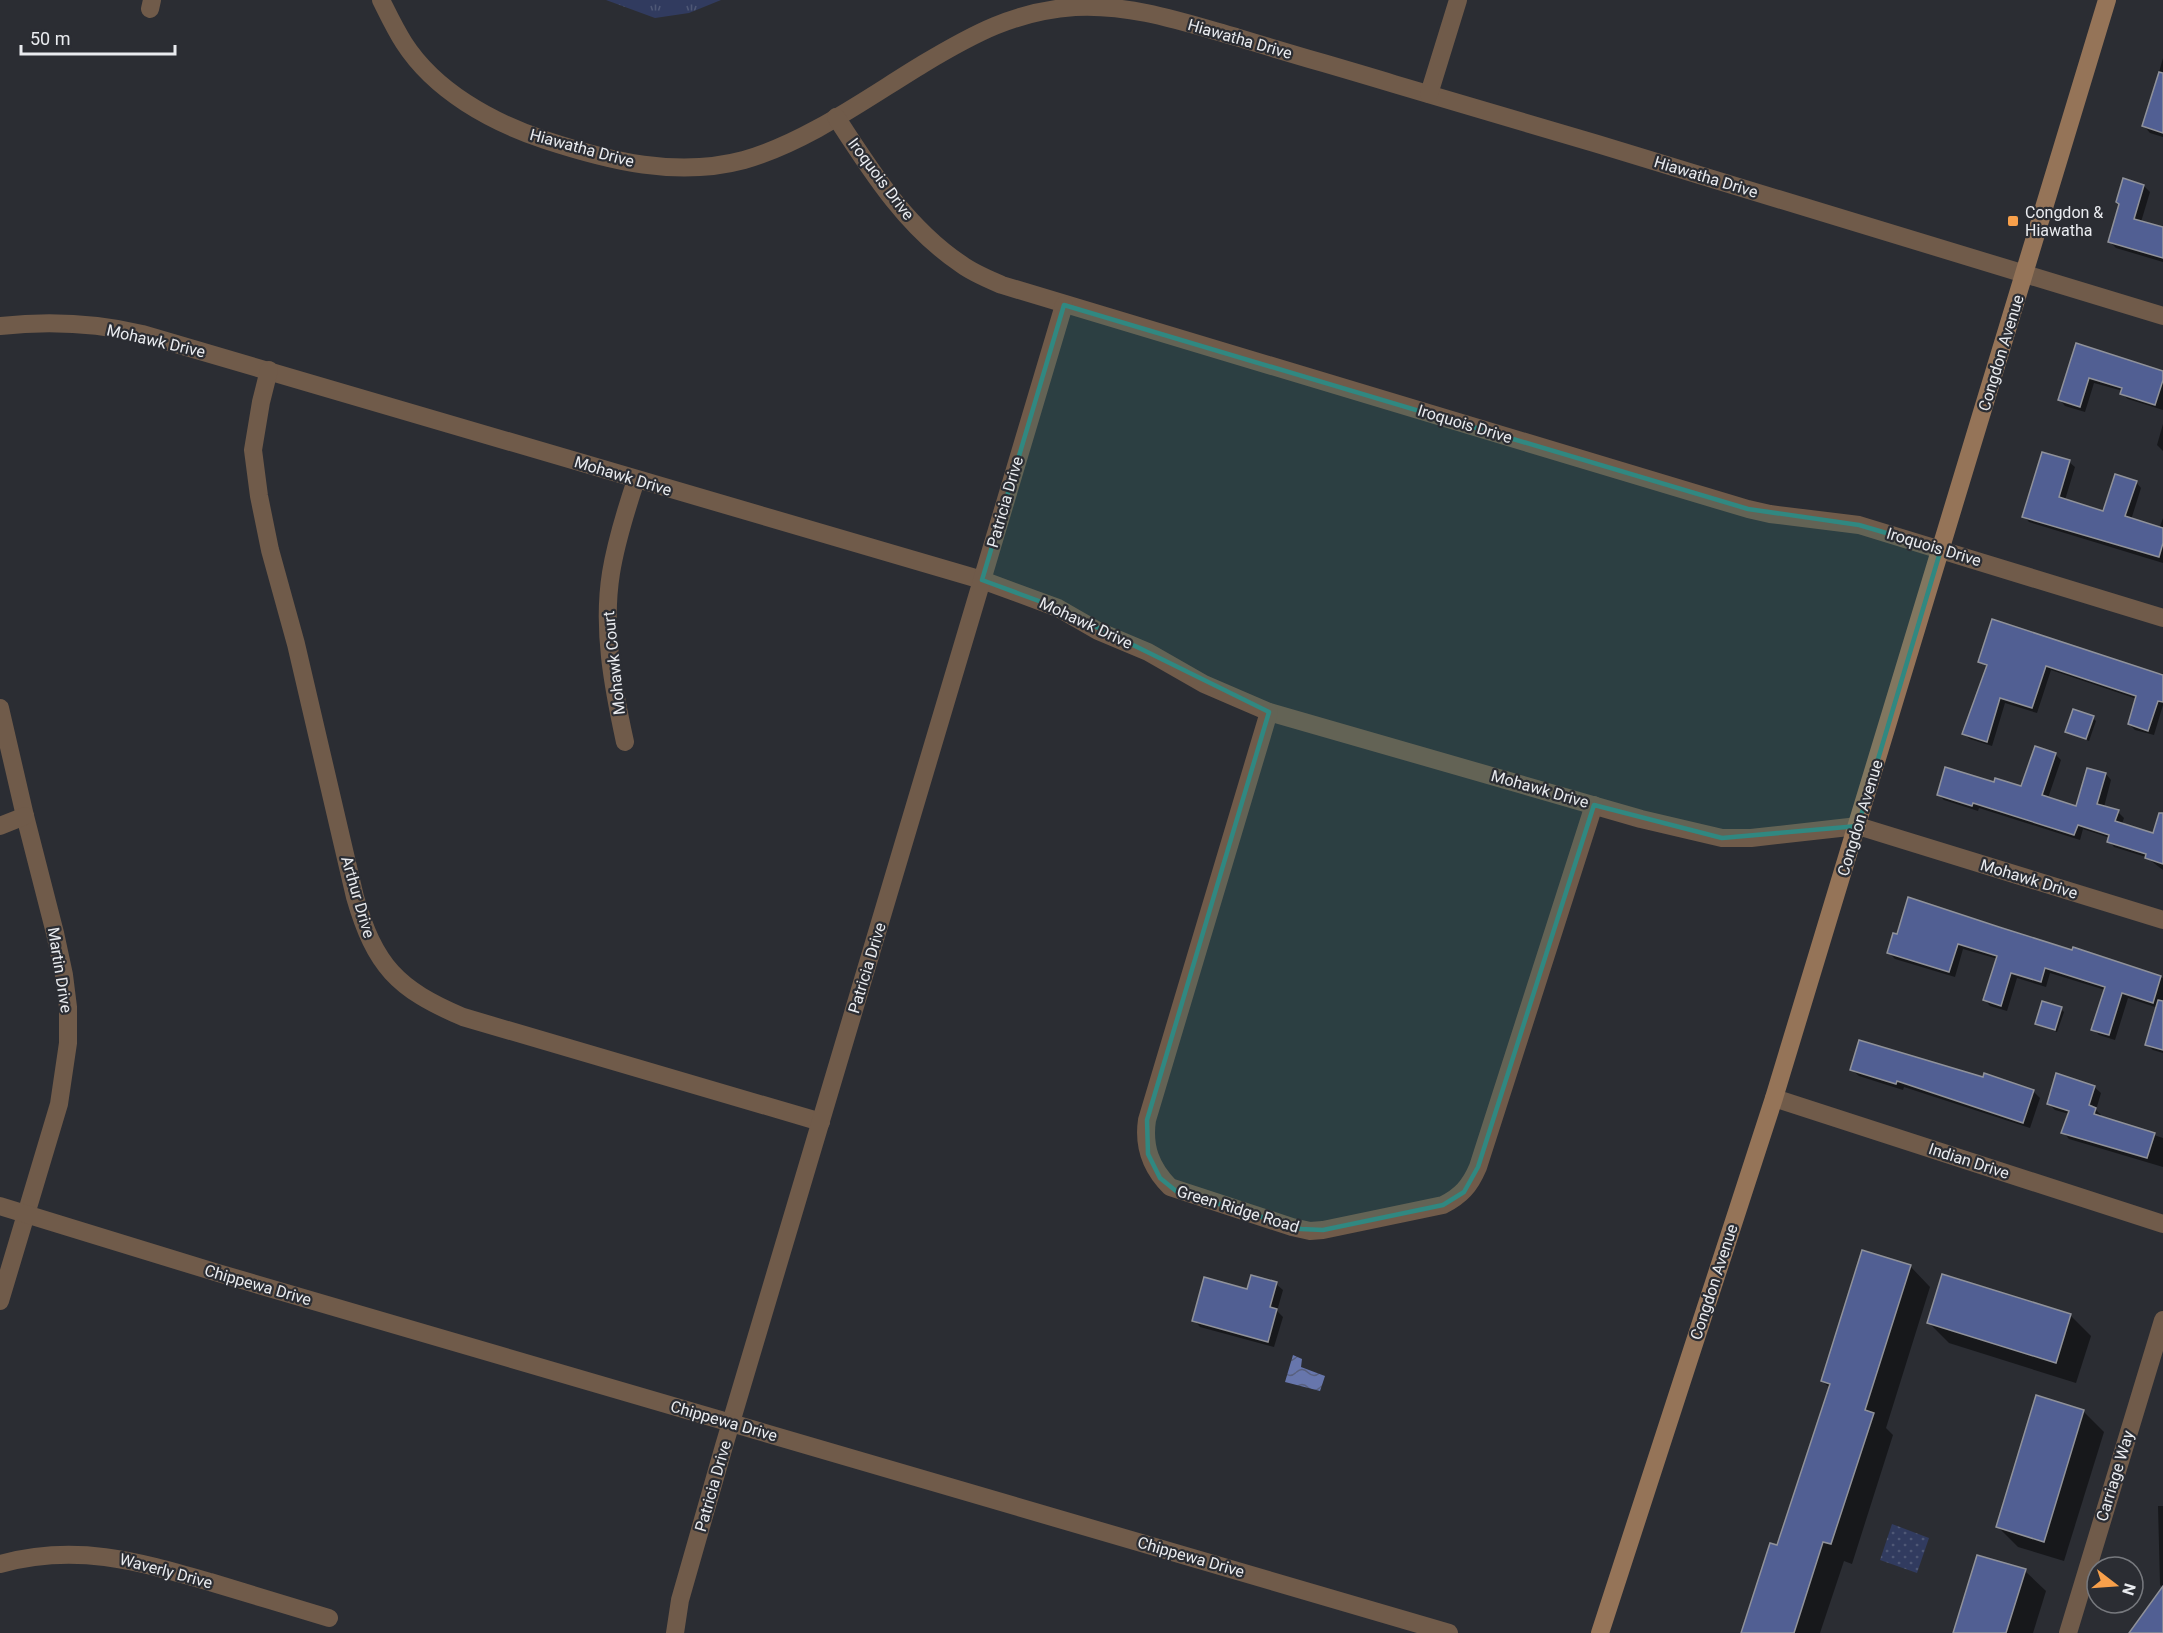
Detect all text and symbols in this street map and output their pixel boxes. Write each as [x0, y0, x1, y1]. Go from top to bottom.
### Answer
street label: Hiawatha Drive [1186, 15, 1294, 63]
scale bar [21, 18, 176, 56]
text: 50 m [30, 28, 70, 49]
street label: Hiawatha Drive [528, 125, 636, 171]
street label: Iroquois Drive [844, 134, 918, 224]
street label: Hiawatha Drive [1652, 152, 1760, 202]
place label: Congdon & Hiawatha [2025, 203, 2103, 240]
marker: Congdon & Hiawatha [2006, 214, 2020, 228]
street label: Congdon Avenue [1974, 293, 2028, 413]
street label: Mohawk Drive [105, 320, 207, 362]
street label: Iroquois Drive [1415, 401, 1515, 447]
street label: Mohawk Drive [572, 452, 674, 500]
street label: Patricia Drive [983, 454, 1027, 550]
street label: Iroquois Drive [1884, 524, 1984, 570]
street label: Mohawk Drive [1036, 593, 1136, 653]
street label: Mohawk Court [599, 610, 629, 716]
street label: Congdon Avenue [1833, 758, 1887, 878]
street label: Mohawk Drive [1489, 766, 1591, 812]
street label: Arthur Drive [337, 854, 379, 940]
street label: Mohawk Drive [1978, 855, 2080, 903]
street label: Patricia Drive [844, 920, 890, 1016]
street label: Martin Drive [44, 926, 76, 1014]
street label: Indian Drive [1926, 1139, 2012, 1183]
street label: Green Ridge Road [1175, 1181, 1301, 1237]
street label: Congdon Avenue [1686, 1222, 1742, 1342]
street label: Chippewa Drive [202, 1261, 314, 1309]
street label: Chippewa Drive [668, 1397, 780, 1445]
street label: Carriage Way [2092, 1428, 2138, 1524]
street label: Patricia Drive [691, 1438, 735, 1534]
street label: Chippewa Drive [1135, 1533, 1247, 1581]
street label: Waverly Drive [117, 1549, 215, 1593]
north arrow [2085, 1555, 2145, 1615]
text: N [2118, 1581, 2140, 1597]

